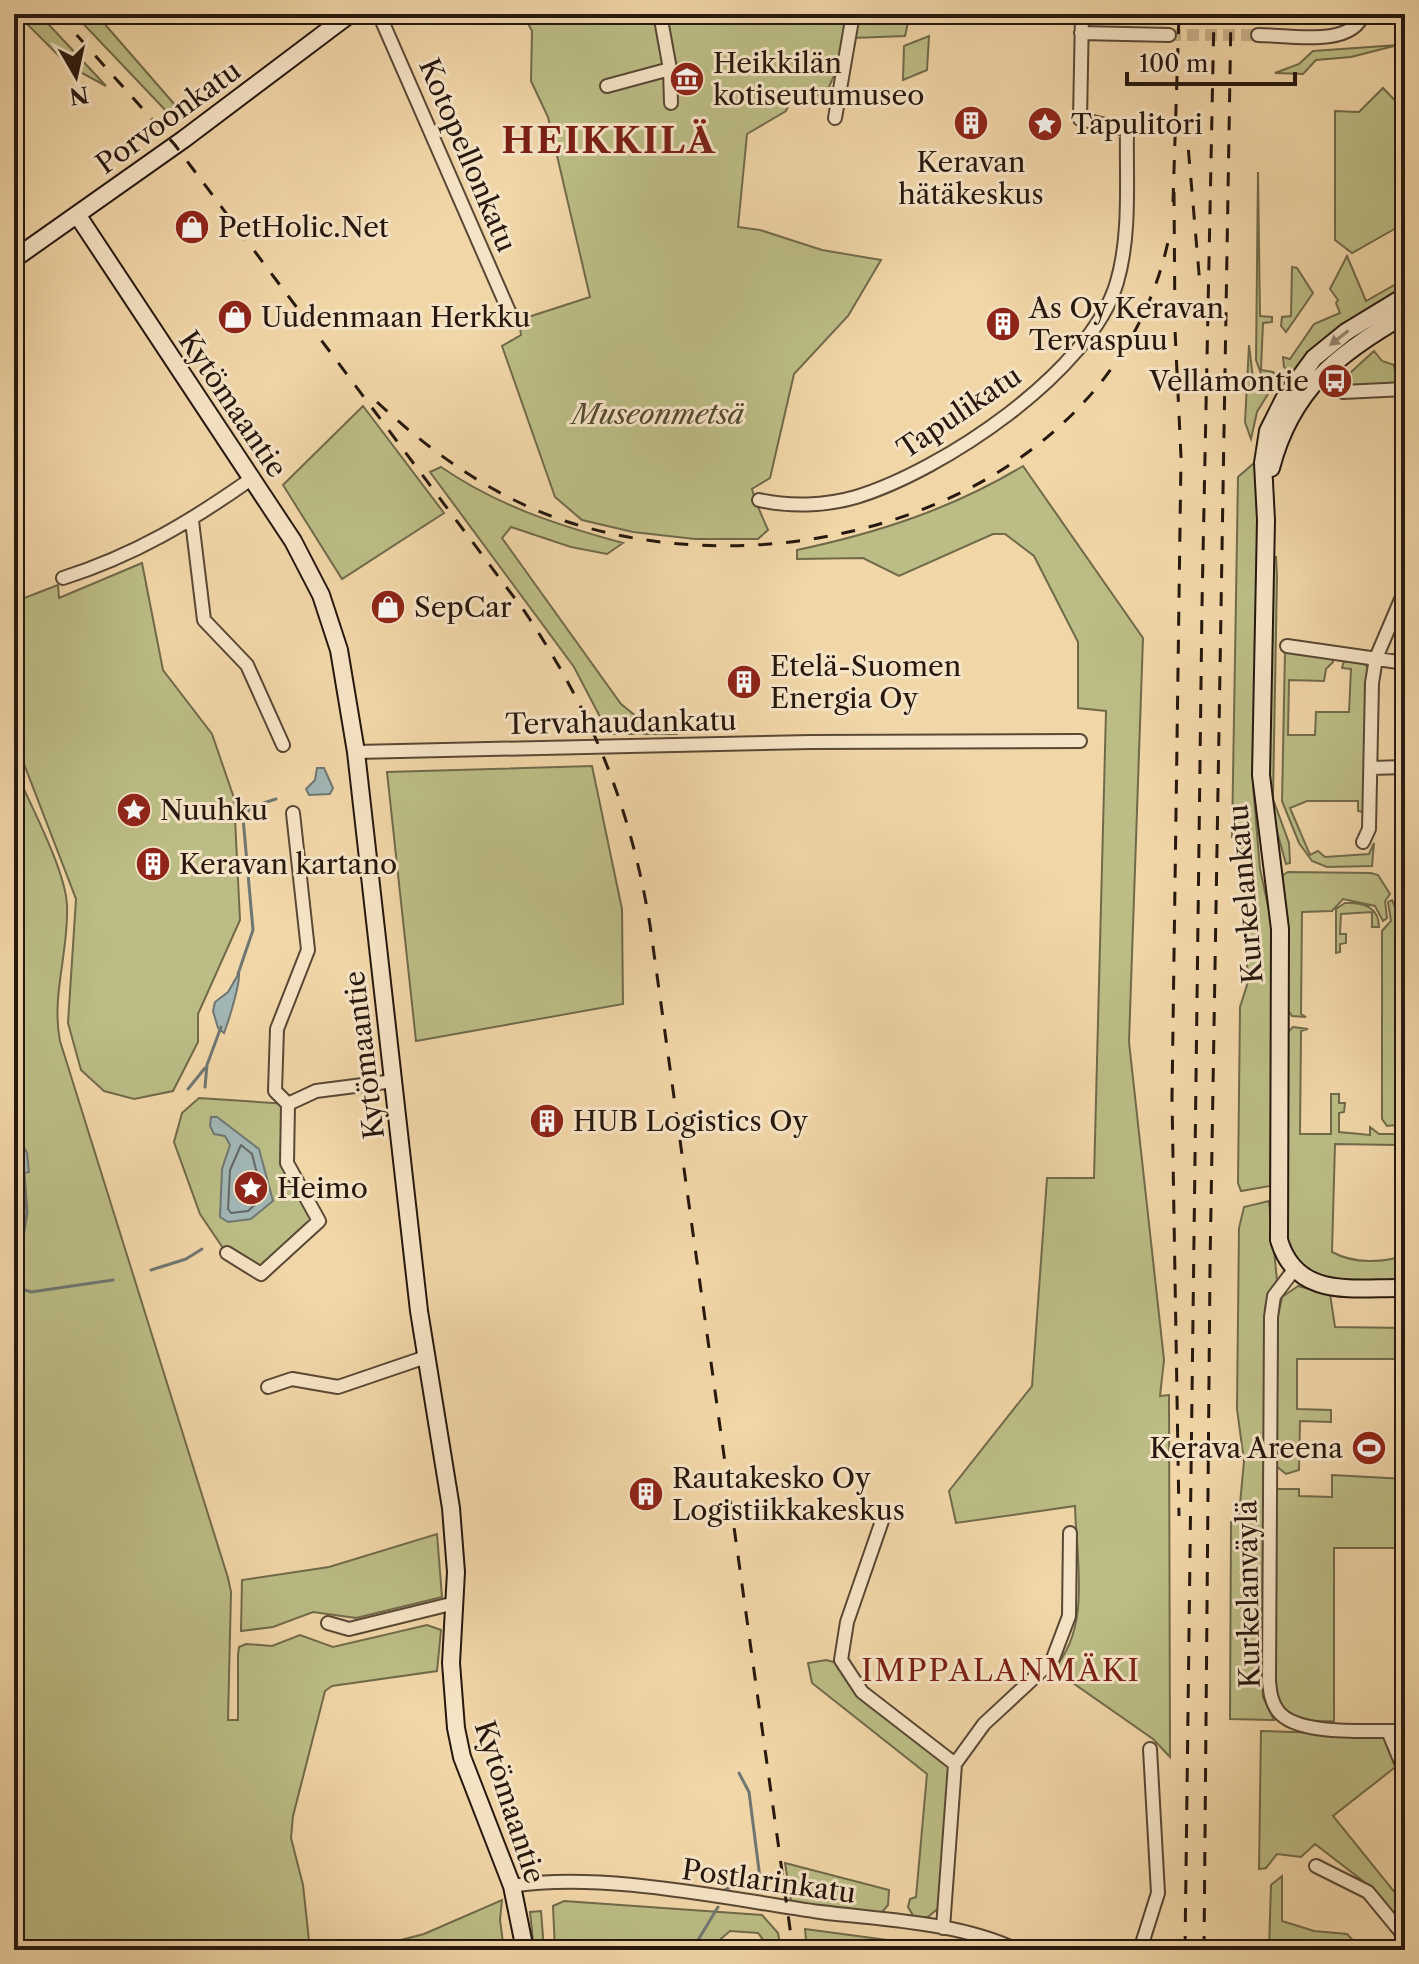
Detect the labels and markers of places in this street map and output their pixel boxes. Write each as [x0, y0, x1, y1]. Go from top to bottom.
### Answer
place label: Heikkilän kotiseutumuseo [713, 46, 924, 112]
museum icon: Heikkilän kotiseutumuseo [668, 60, 706, 98]
building icon: Keravan hätäkeskus [952, 104, 990, 142]
place icon: Tapulitori [1026, 105, 1064, 143]
place label: Tapulitori [1071, 107, 1203, 141]
place label: Keravan hätäkeskus [898, 145, 1044, 211]
shop icon: PetHolic.Net [173, 208, 211, 246]
place label: PetHolic.Net [218, 210, 389, 244]
place label: As Oy Keravan Tervaspuu [1028, 291, 1224, 357]
shop icon: Uudenmaan Herkku [216, 298, 254, 336]
place label: Uudenmaan Herkku [261, 300, 531, 334]
building icon: As Oy Keravan Tervaspuu [984, 305, 1022, 343]
bus stop icon: Vellamontie [1316, 362, 1354, 400]
place label: Vellamontie [1148, 364, 1309, 398]
shop icon: SepCar [369, 588, 407, 626]
place label: SepCar [414, 590, 512, 624]
place label: Etelä-Suomen Energia Oy [770, 649, 961, 715]
building icon: Etelä-Suomen Energia Oy [725, 663, 763, 701]
place icon: Nuuhku [115, 791, 153, 829]
place label: Nuuhku [160, 793, 268, 827]
building icon: Keravan kartano [134, 845, 172, 883]
place label: Keravan kartano [179, 847, 397, 881]
building icon: HUB Logistics Oy [528, 1102, 566, 1140]
place label: HUB Logistics Oy [573, 1104, 809, 1138]
place icon: Heimo [232, 1169, 270, 1207]
place label: Heimo [277, 1171, 368, 1205]
sports icon: Kerava Areena [1350, 1429, 1388, 1467]
place label: Kerava Areena [1150, 1431, 1343, 1465]
place label: Rautakesko Oy Logistiikkakeskus [672, 1461, 905, 1527]
building icon: Rautakesko Oy Logistiikkakeskus [627, 1475, 665, 1513]

